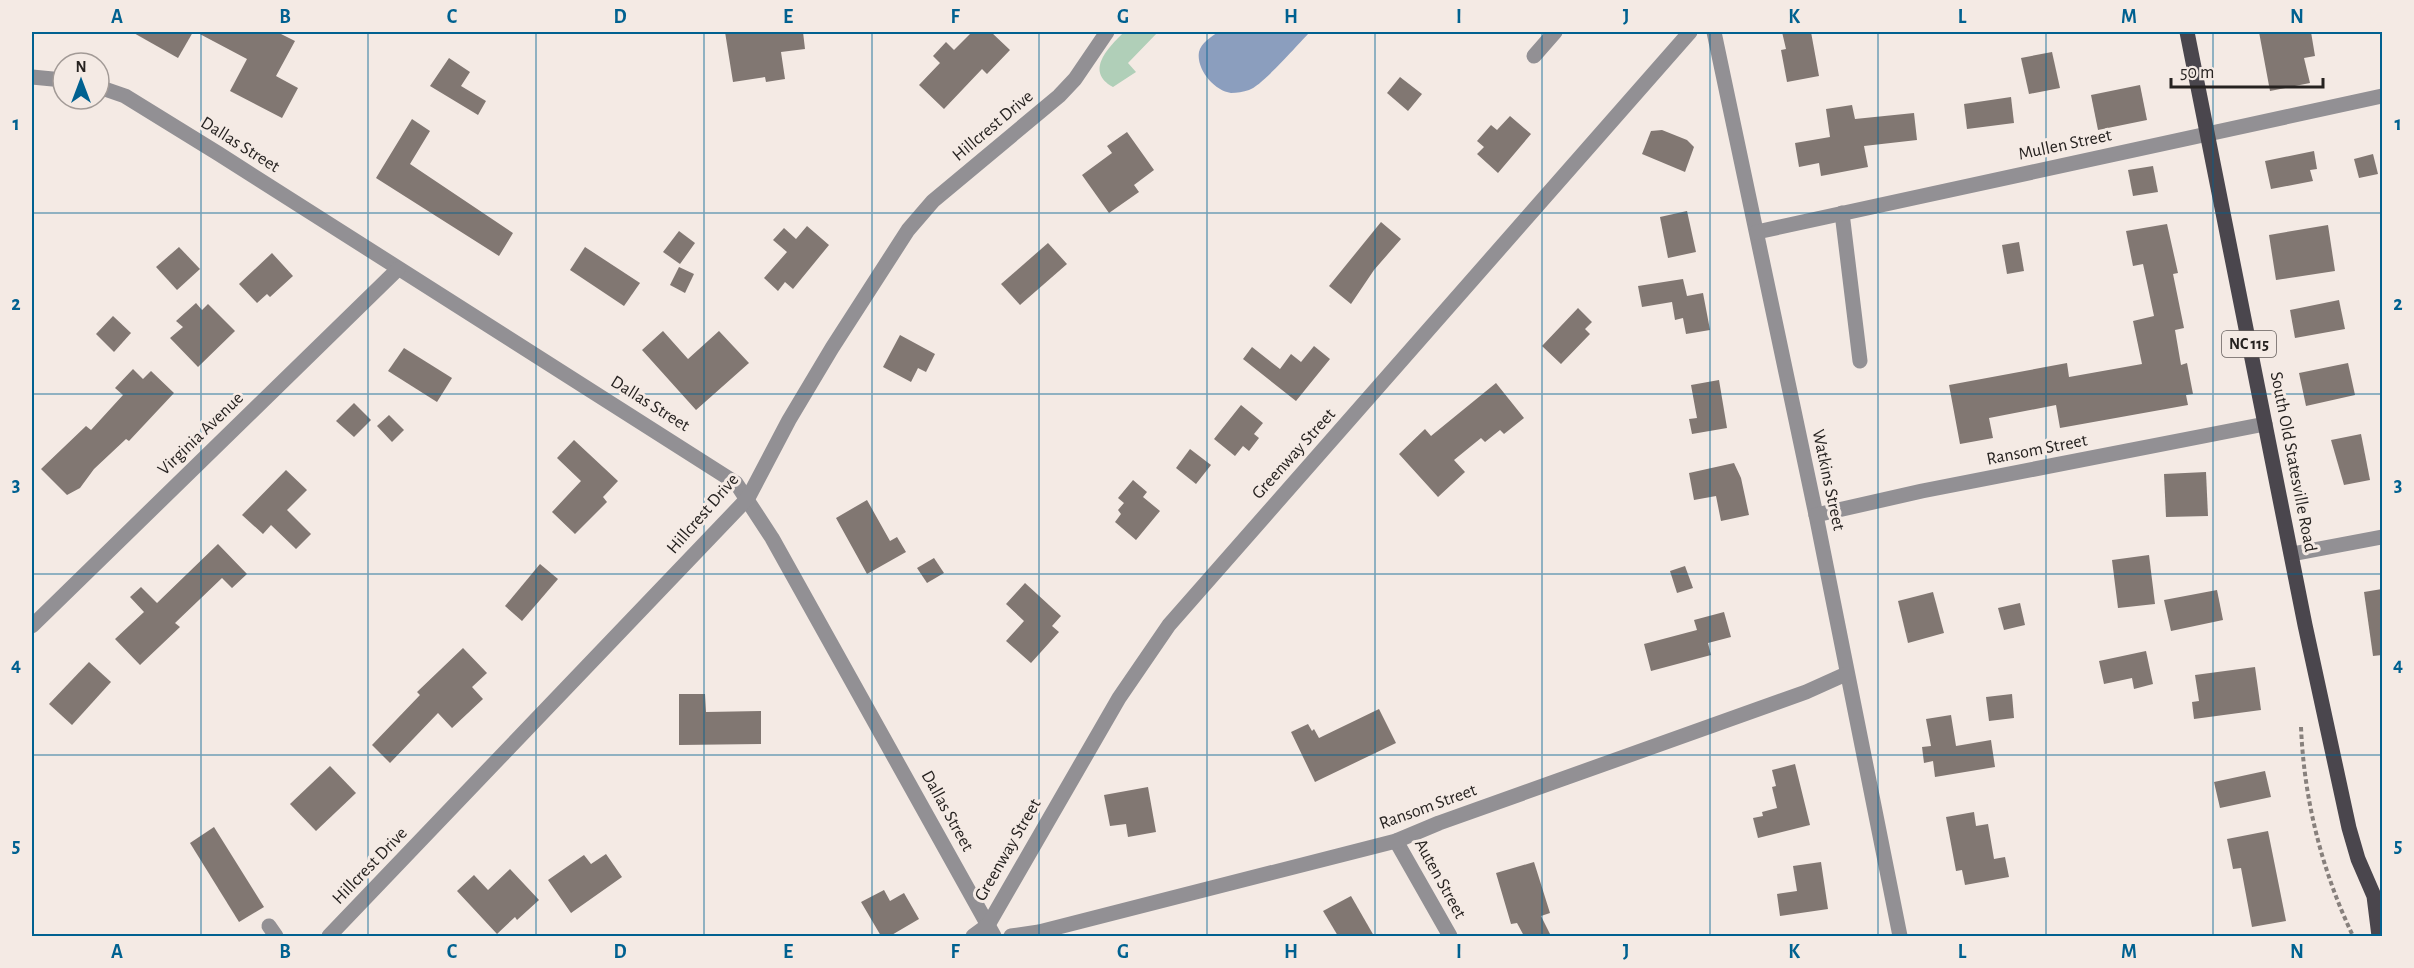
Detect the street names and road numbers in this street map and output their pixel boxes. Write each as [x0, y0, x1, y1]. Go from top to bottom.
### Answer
street label: Hillcrest Drive [949, 87, 1037, 165]
street label: Dallas Street [197, 114, 283, 176]
street label: Mullen Street [2017, 126, 2114, 164]
road number: NC 115 [2222, 331, 2276, 357]
street label: South Old Statesville Road [2267, 370, 2319, 554]
street label: Dallas Street [607, 373, 693, 435]
street label: Virginia Avenue [155, 389, 247, 479]
street label: Greenway Street [1249, 405, 1339, 503]
street label: Watkins Street [1808, 428, 1848, 533]
street label: Ransom Street [1985, 431, 2089, 469]
street label: Hillcrest Drive [664, 471, 742, 557]
street label: Dallas Street [918, 768, 977, 855]
street label: Ransom Street [1377, 781, 1479, 833]
street label: Greenway Street [972, 796, 1045, 904]
street label: Hillcrest Drive [329, 824, 411, 908]
street label: Auten Street [1411, 836, 1469, 922]

